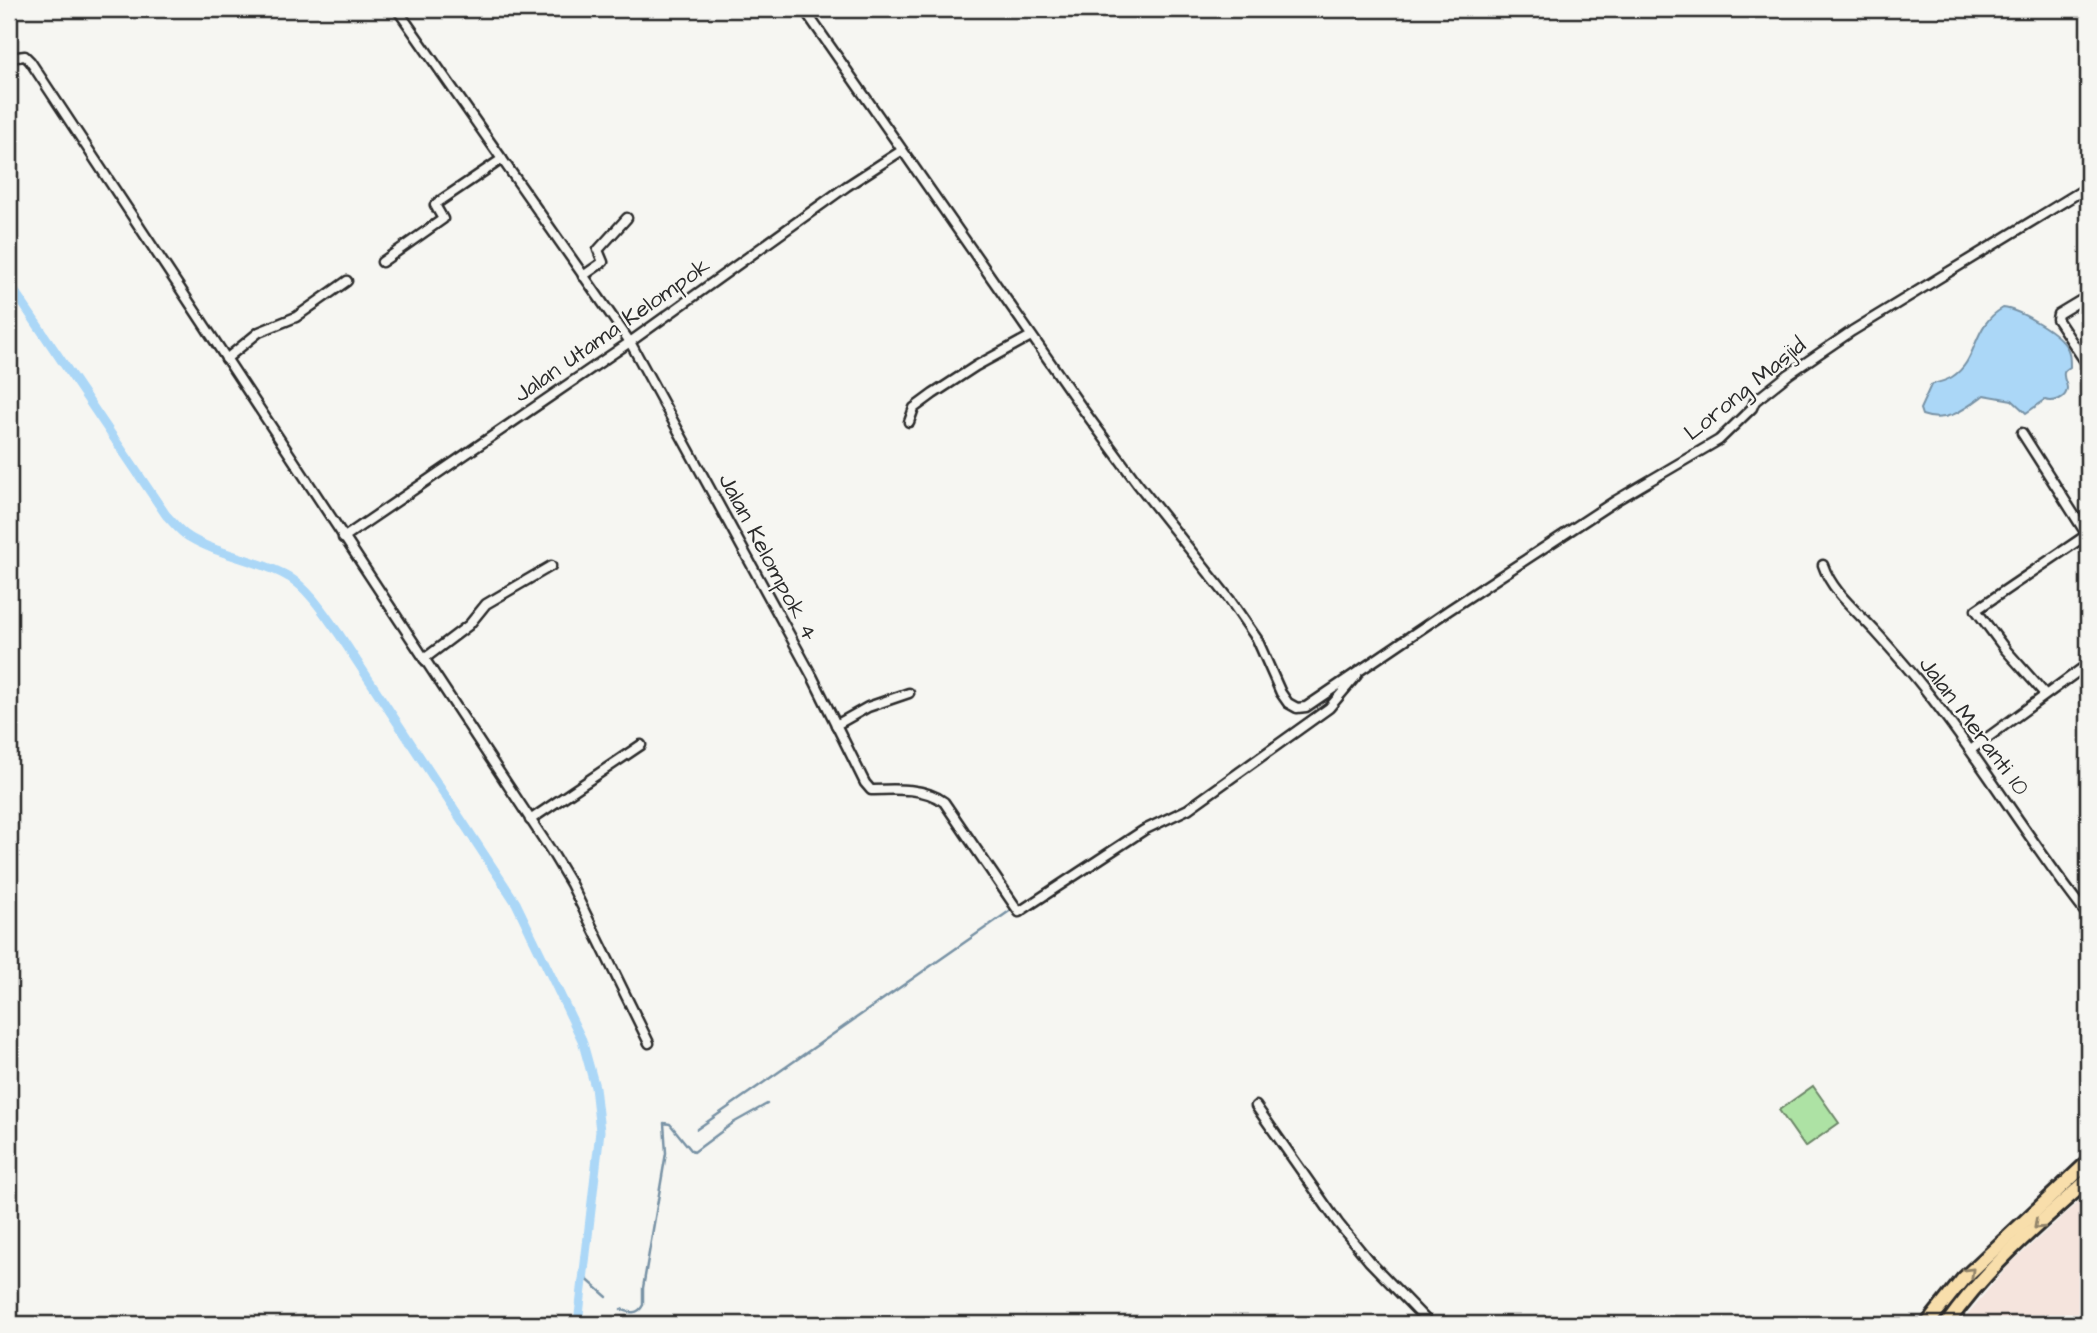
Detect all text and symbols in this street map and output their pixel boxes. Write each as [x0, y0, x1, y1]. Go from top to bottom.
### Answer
street label: Jalan Utama Kelompok [507, 250, 717, 410]
street label: Lorong Masjid [1677, 330, 1814, 449]
street label: Jalan Kelompok 4 [710, 468, 826, 647]
street label: Jalan Meranti 10 [1911, 650, 2037, 802]
one-way arrow [2033, 1217, 2046, 1230]
one-way arrow [1962, 1267, 1975, 1280]

